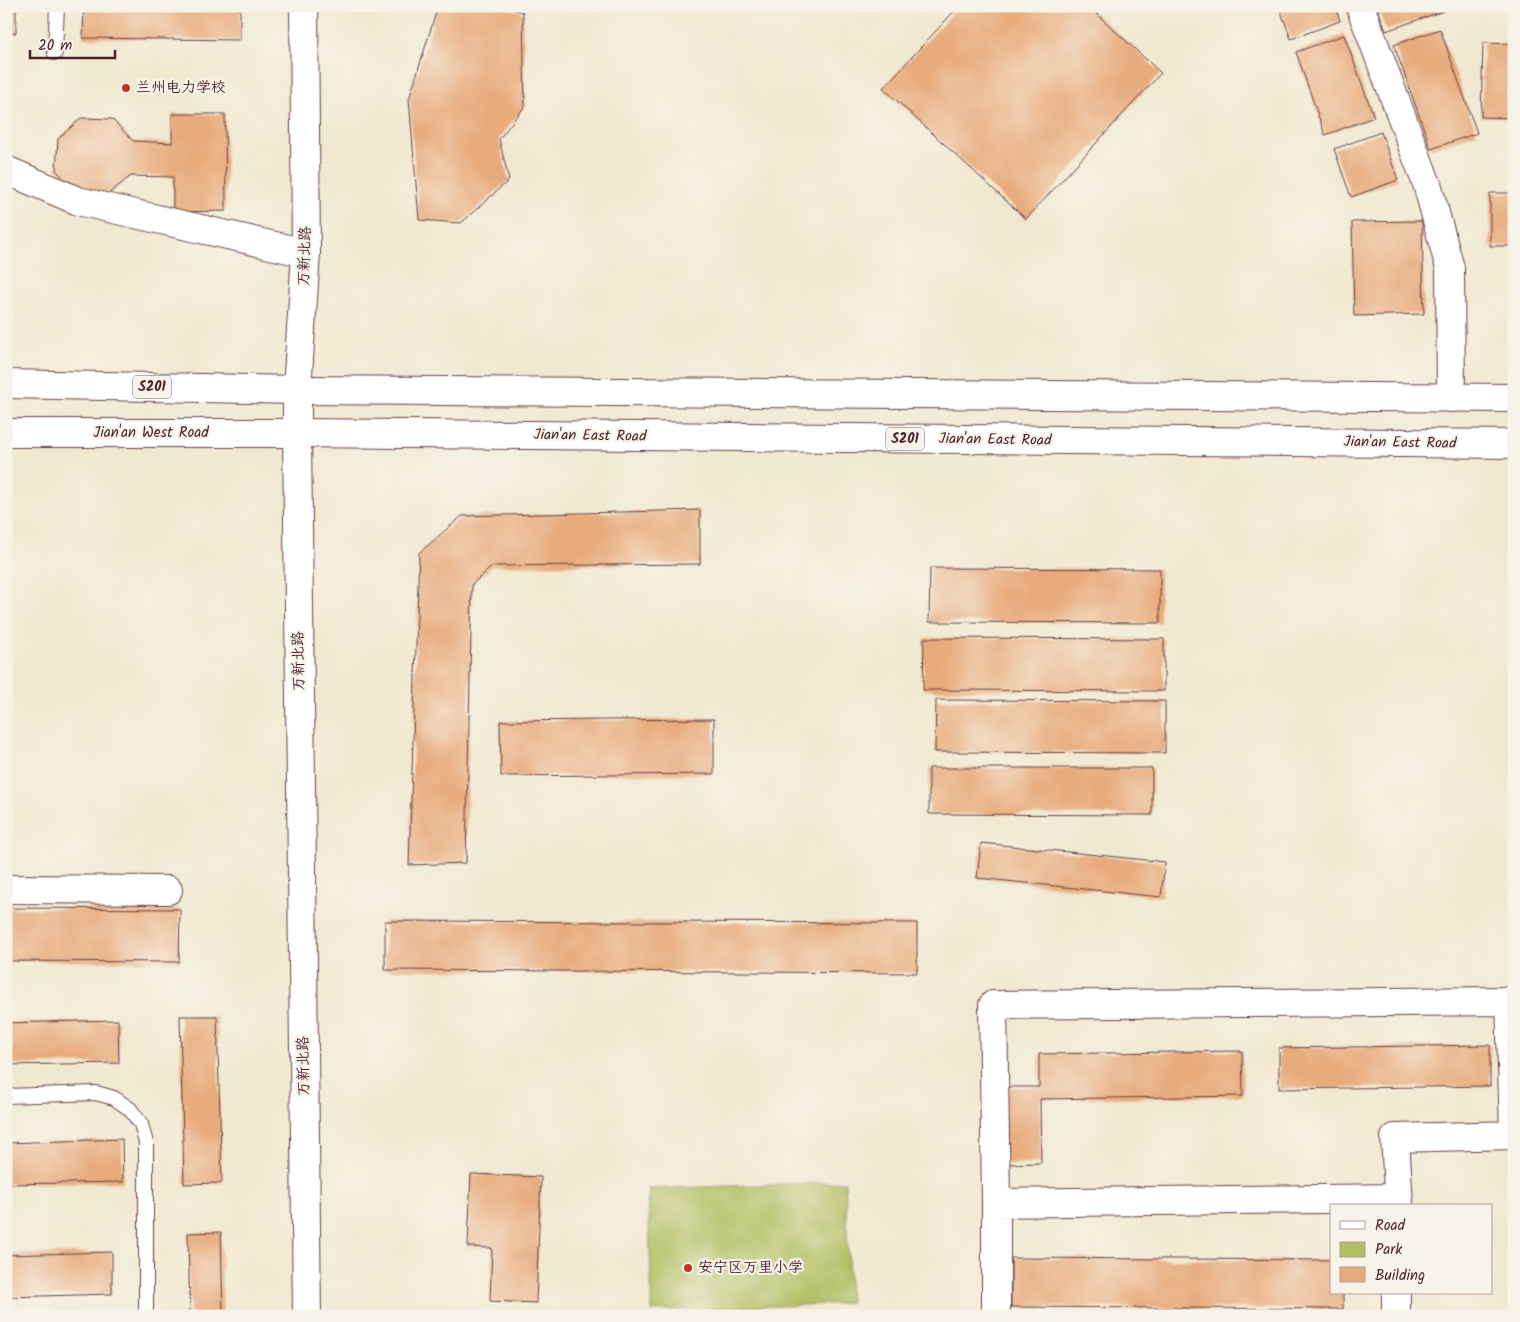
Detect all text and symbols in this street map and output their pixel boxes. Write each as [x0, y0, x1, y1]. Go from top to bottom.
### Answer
scale bar [30, 28, 115, 60]
text: 20 m [38, 34, 72, 58]
place label: 兰州电力学校 [136, 76, 226, 100]
marker: 兰州电力学校 [120, 82, 132, 94]
street label: 万新北路 [292, 226, 318, 286]
road number: S201 [133, 376, 171, 398]
street label: Jian'an West Road [93, 421, 209, 445]
street label: Jian'an East Road [533, 423, 647, 449]
street label: Jian'an East Road [938, 427, 1052, 453]
road number: S201 [886, 428, 924, 450]
street label: Jian'an East Road [1343, 430, 1457, 456]
street label: 万新北路 [286, 631, 312, 691]
street label: 万新北路 [291, 1036, 317, 1096]
legend [1330, 1204, 1492, 1294]
text: Road [1375, 1214, 1406, 1238]
text: Park [1375, 1238, 1403, 1262]
place label: 安宁区万里小学 [698, 1256, 803, 1280]
marker: 安宁区万里小学 [682, 1262, 694, 1274]
text: Building [1375, 1264, 1425, 1288]

